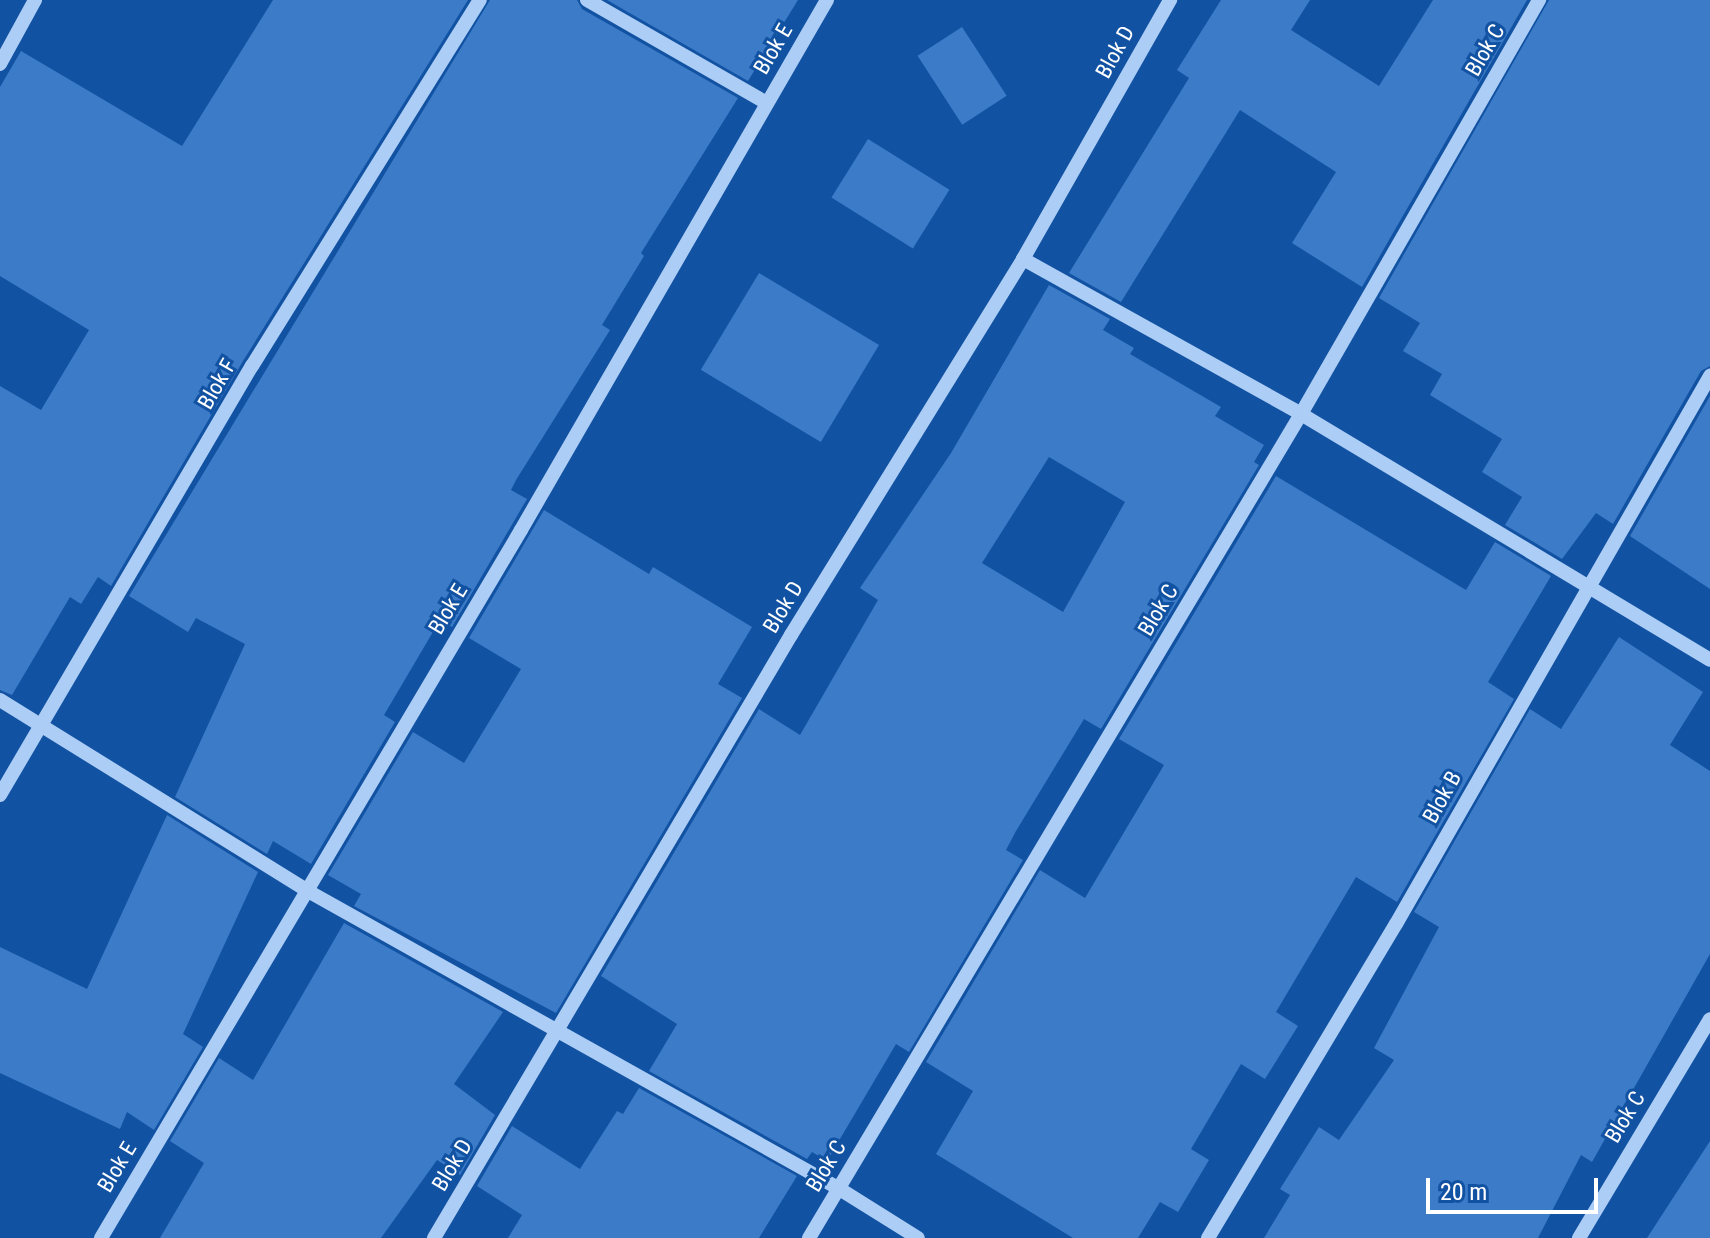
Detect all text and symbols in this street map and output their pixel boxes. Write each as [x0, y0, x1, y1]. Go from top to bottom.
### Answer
street label: Blok E [748, 19, 798, 79]
street label: Blok C [1460, 19, 1510, 81]
street label: Blok D [1090, 21, 1140, 83]
street label: Blok F [192, 354, 242, 414]
street label: Blok D [757, 576, 809, 638]
street label: Blok E [423, 579, 473, 639]
street label: Blok C [1132, 579, 1184, 641]
street label: Blok B [1417, 767, 1467, 827]
street label: Blok C [1599, 1086, 1651, 1148]
street label: Blok D [426, 1134, 478, 1196]
street label: Blok C [800, 1135, 852, 1197]
street label: Blok E [92, 1137, 142, 1197]
scale bar [1430, 1162, 1602, 1212]
text: 20 m [1440, 1178, 1487, 1206]

